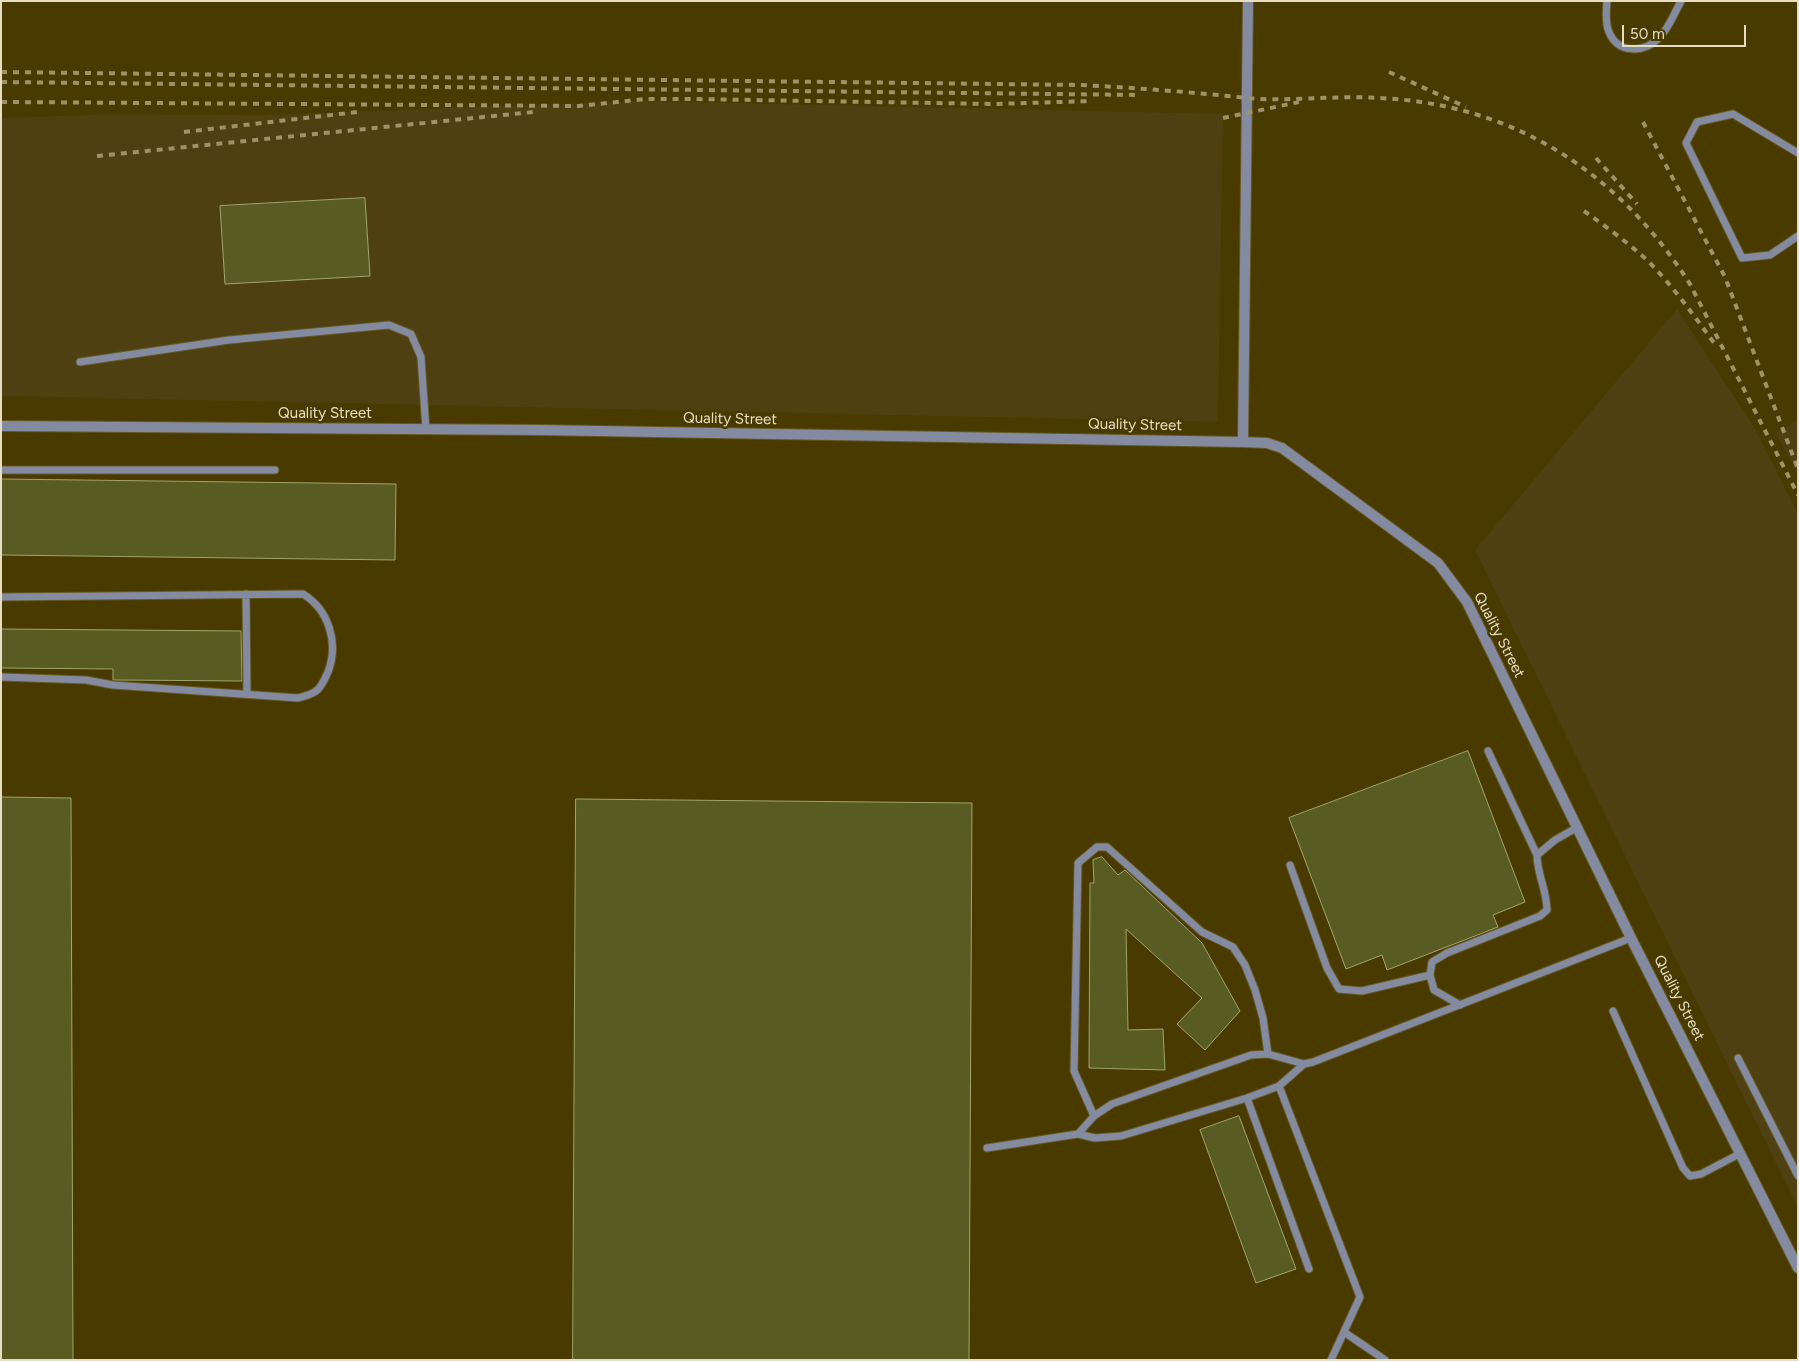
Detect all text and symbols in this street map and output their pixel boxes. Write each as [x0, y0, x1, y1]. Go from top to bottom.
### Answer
scale bar [1624, 15, 1748, 47]
text: 50 m [1630, 25, 1665, 43]
street label: Quality Street [278, 405, 372, 423]
street label: Quality Street [683, 409, 777, 429]
street label: Quality Street [1088, 415, 1182, 435]
street label: Quality Street [1470, 589, 1528, 681]
street label: Quality Street [1650, 952, 1708, 1044]

